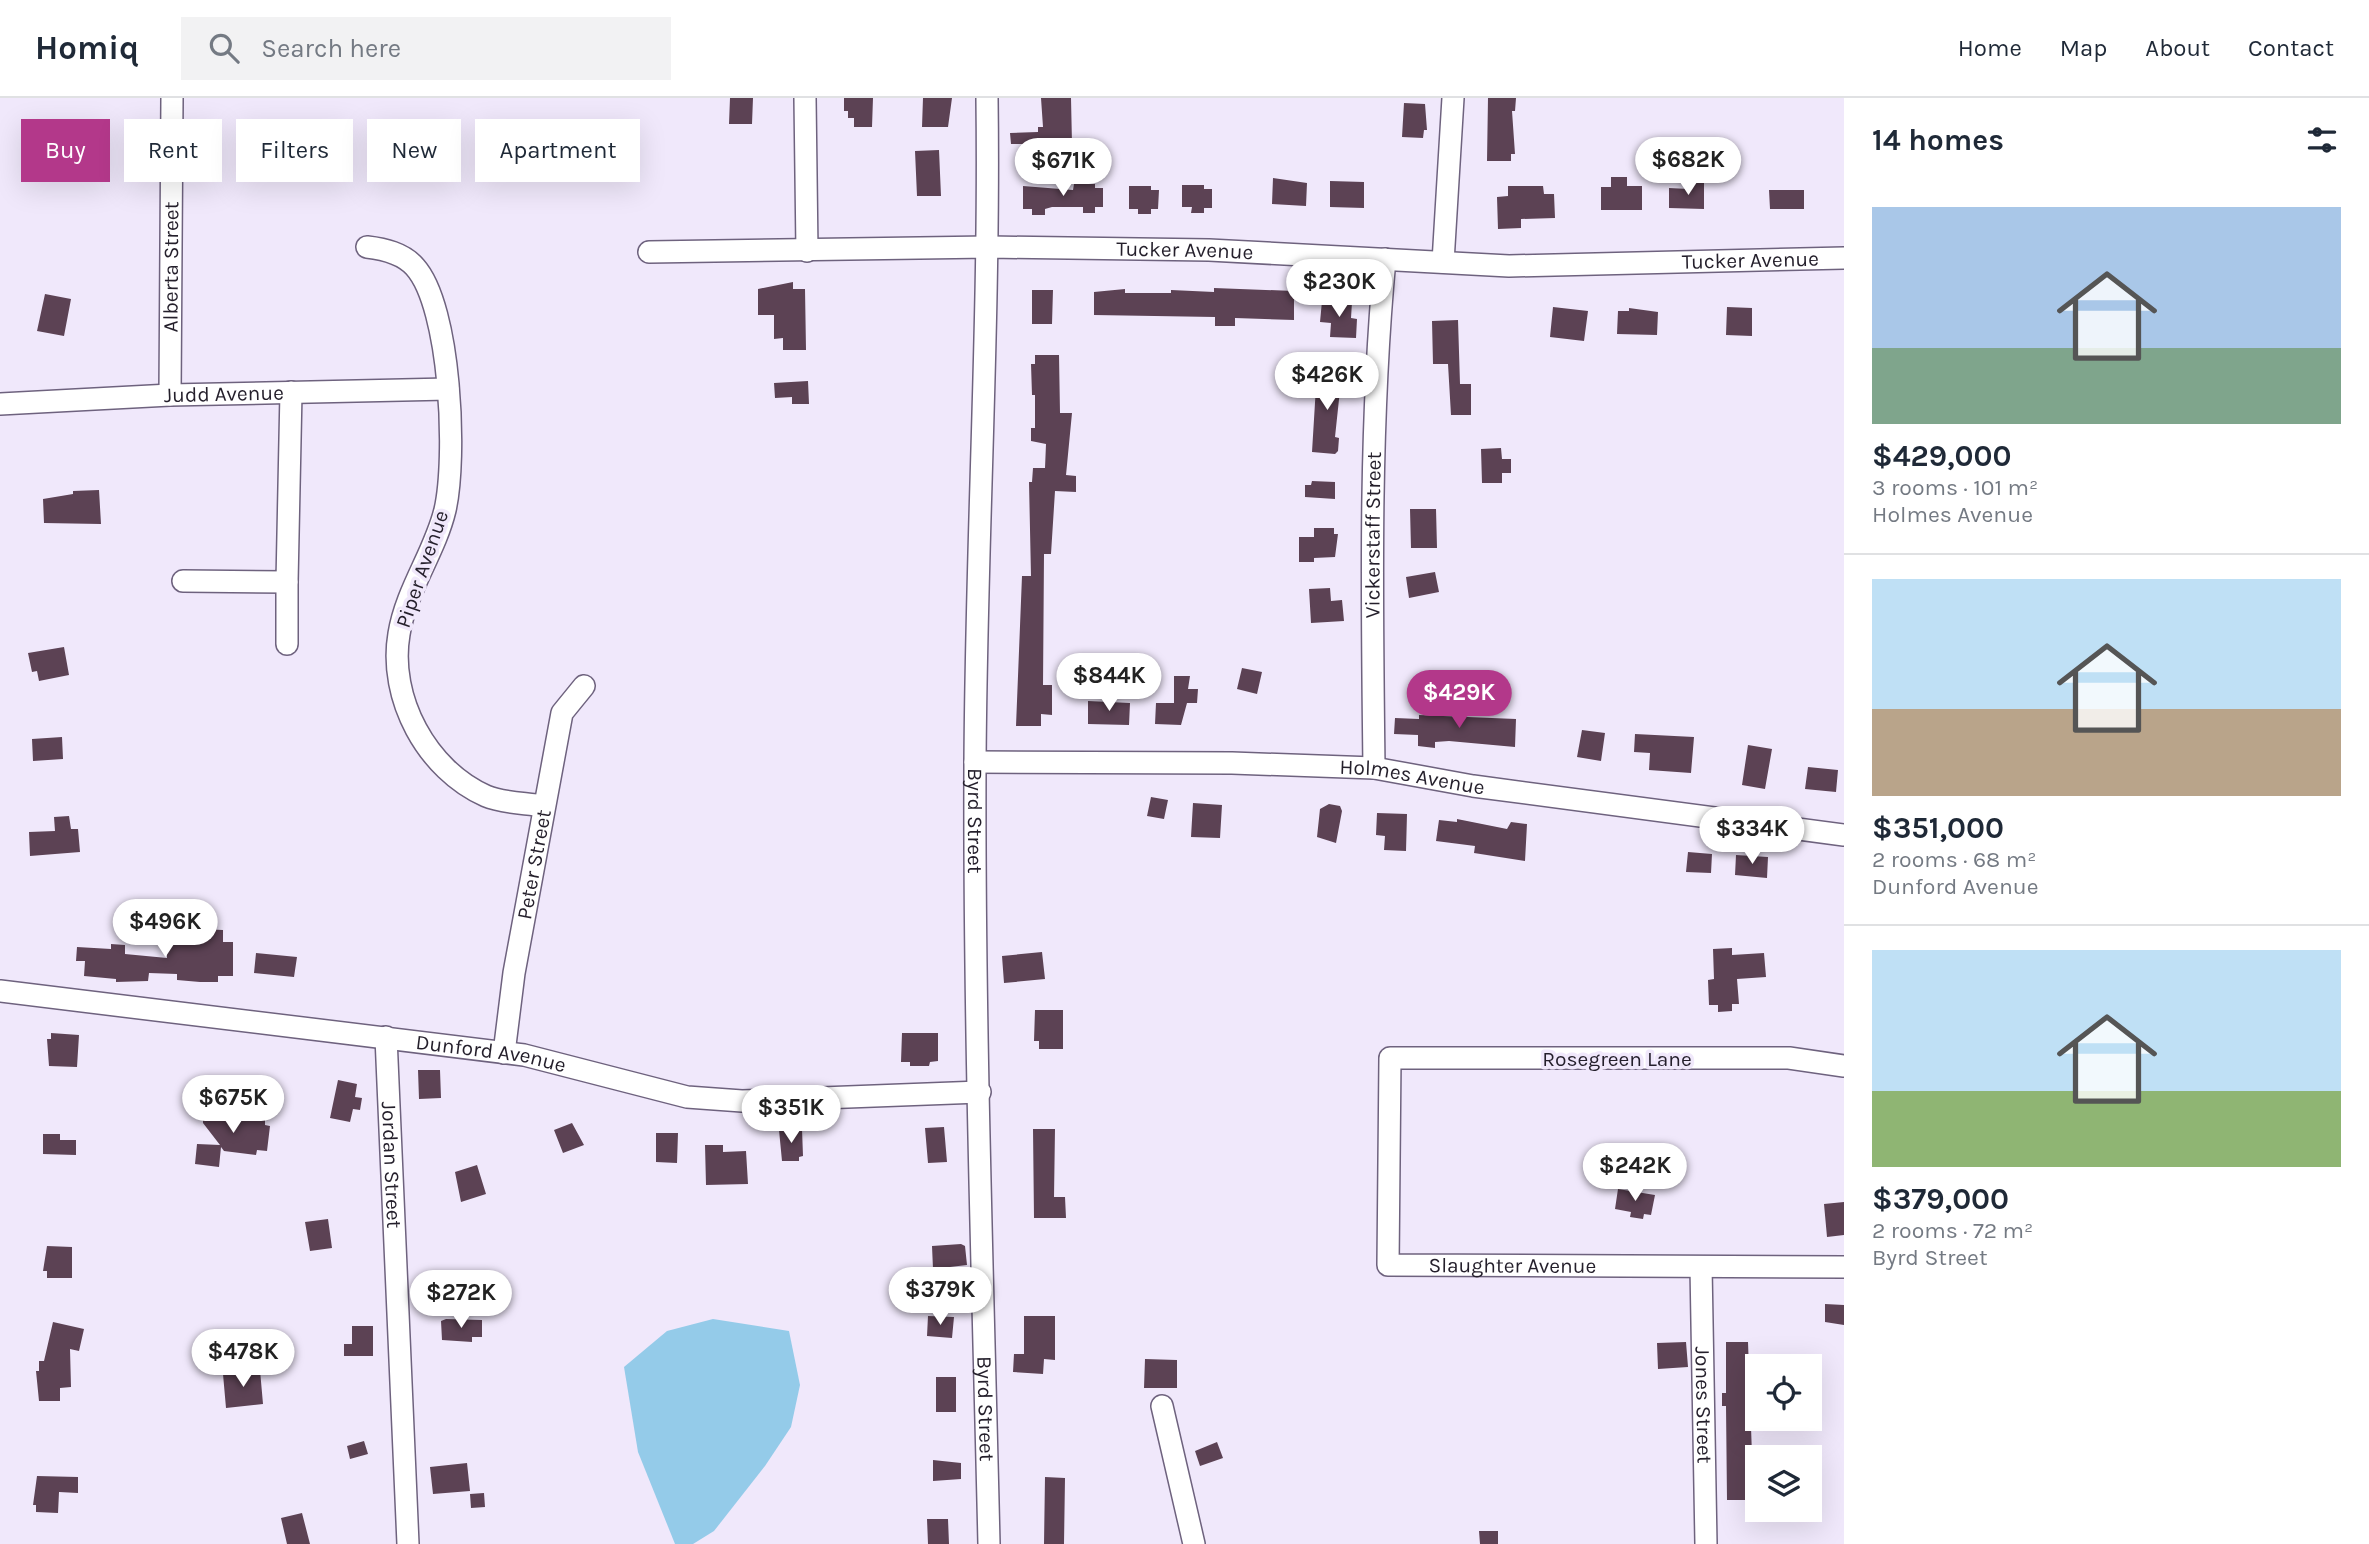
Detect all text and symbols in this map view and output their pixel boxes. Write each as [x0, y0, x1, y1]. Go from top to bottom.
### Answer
search box [181, 17, 671, 80]
text: Homiq [35, 29, 139, 67]
icon: search [205, 29, 243, 67]
text: Search here [261, 33, 401, 64]
text: Home [1958, 34, 2022, 62]
text: Map [2060, 34, 2107, 62]
text: About [2145, 34, 2210, 62]
text: Contact [2248, 34, 2334, 62]
chip: Buy [21, 119, 110, 182]
chip: Rent [124, 119, 222, 182]
chip: Filters [236, 119, 353, 182]
chip: New [367, 119, 461, 182]
chip: Apartment [475, 119, 640, 182]
icon: filters [2303, 121, 2341, 159]
text: 14 homes [1872, 122, 2004, 158]
pin: $682K [1639, 138, 1737, 197]
pin: $671K [1014, 139, 1112, 198]
text: $682K [1651, 146, 1725, 173]
text: $671K [1031, 147, 1095, 174]
street label: Alberta Street [158, 201, 183, 333]
street label: Tucker Avenue [1116, 237, 1254, 264]
street label: Tucker Avenue [1682, 247, 1819, 274]
icon: home [2044, 253, 2170, 379]
pin: $230K [1290, 260, 1388, 319]
text: $230K [1302, 268, 1376, 295]
pin: $426K [1278, 352, 1376, 412]
text: $426K [1291, 361, 1363, 388]
street label: Judd Avenue [163, 381, 284, 407]
text: $429,000 [1872, 438, 2012, 474]
street label: Vickerstaff Street [1360, 451, 1386, 618]
text: 3 rooms · 101 m² [1872, 474, 2038, 501]
text: Holmes Avenue [1872, 501, 2033, 528]
street label: Piper Avenue [391, 507, 453, 631]
icon: home [2044, 625, 2170, 751]
pin: $844K [1060, 654, 1158, 713]
text: $844K [1072, 662, 1146, 689]
pin: $429K [1410, 670, 1508, 730]
text: $429K [1423, 679, 1495, 706]
street label: Holmes Avenue [1339, 755, 1486, 799]
street label: Byrd Street [963, 768, 987, 874]
pin: $334K [1703, 806, 1801, 866]
street label: Peter Street [512, 807, 556, 921]
text: $351,000 [1872, 810, 2004, 846]
text: $334K [1715, 815, 1789, 842]
text: 2 rooms · 68 m² [1872, 846, 2036, 873]
text: Dunford Avenue [1872, 873, 2039, 900]
pin: $496K [116, 900, 214, 959]
text: $496K [129, 908, 201, 935]
icon: home [2044, 996, 2170, 1122]
street label: Dunford Avenue [414, 1030, 569, 1077]
street label: Rosegreen Lane [1542, 1047, 1692, 1071]
pin: $675K [184, 1076, 282, 1135]
text: $675K [198, 1084, 268, 1111]
pin: $351K [742, 1086, 840, 1145]
text: $351K [758, 1094, 824, 1121]
street label: Jordan Street [377, 1101, 406, 1229]
pin: $242K [1586, 1144, 1684, 1203]
text: $242K [1599, 1152, 1671, 1179]
text: $379,000 [1872, 1181, 2009, 1217]
text: 2 rooms · 72 m² [1872, 1217, 2033, 1244]
text: Byrd Street [1872, 1244, 1988, 1271]
street label: Slaughter Avenue [1428, 1253, 1596, 1278]
pin: $379K [891, 1268, 989, 1327]
pin: $272K [412, 1270, 510, 1330]
text: $379K [905, 1276, 975, 1303]
text: $272K [426, 1279, 496, 1306]
pin: $478K [194, 1330, 292, 1389]
text: $478K [208, 1338, 278, 1365]
street label: Jones Street [1690, 1346, 1717, 1464]
map controls [1745, 1354, 1822, 1522]
button: locate [1745, 1354, 1822, 1431]
street label: Byrd Street [972, 1356, 999, 1462]
button: layers [1745, 1445, 1822, 1522]

